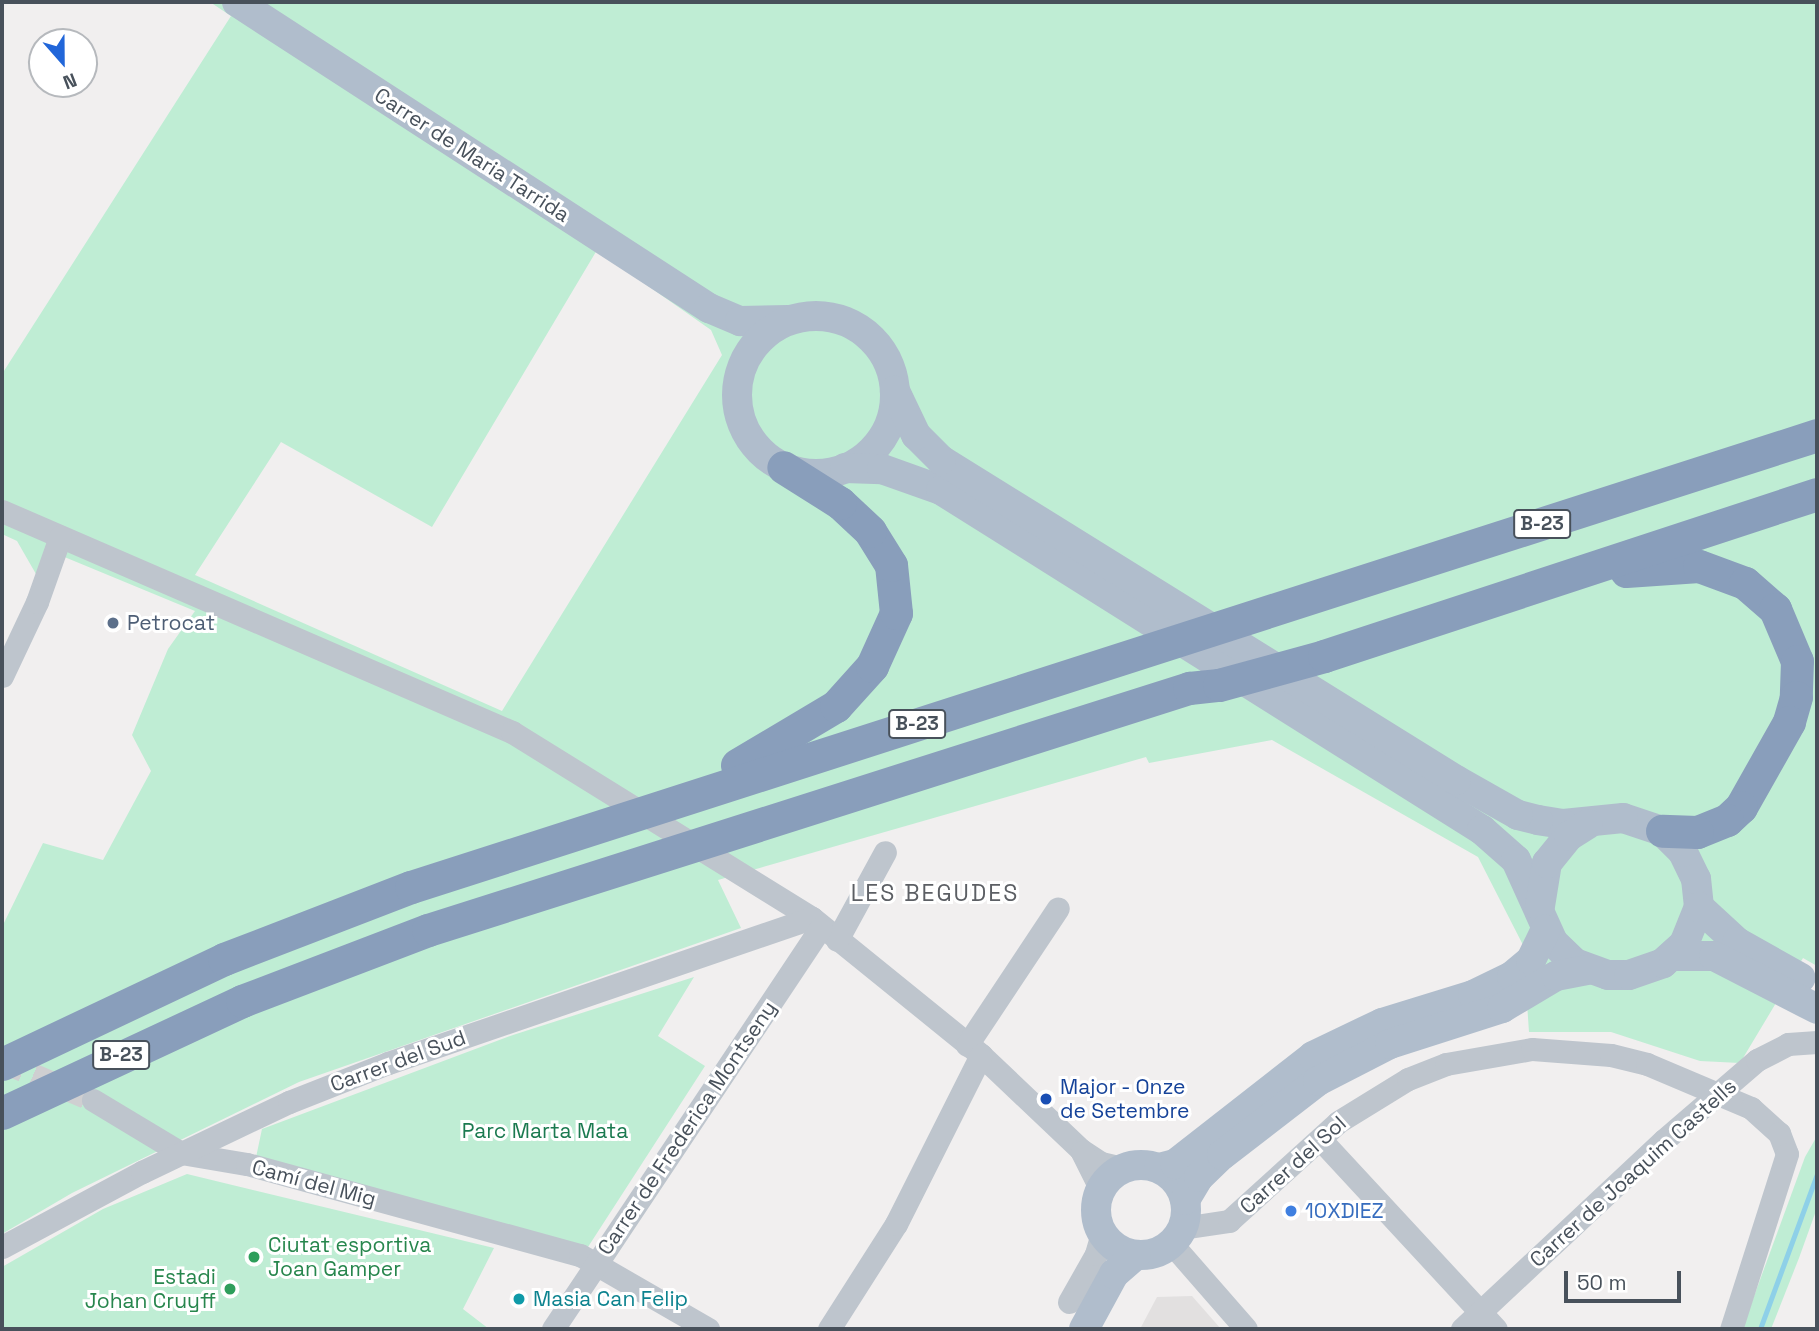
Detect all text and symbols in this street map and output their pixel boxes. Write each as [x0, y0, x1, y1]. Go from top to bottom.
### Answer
north arrow [28, 28, 98, 98]
text: N [60, 67, 80, 95]
street label: Carrer de Maria Tarrida [370, 82, 574, 228]
road number: B-23 [1512, 509, 1572, 540]
place label: Petrocat [127, 610, 215, 636]
marker: Petrocat [105, 615, 121, 631]
road number: B-23 [887, 708, 947, 740]
district label: LES BEGUDES [852, 879, 1018, 907]
street label: Carrer de Frederica Montseny [592, 996, 782, 1260]
street label: Carrer del Sud [327, 1025, 469, 1097]
road number: B-23 [91, 1040, 151, 1070]
place label: Major - Onze de Setembre [1060, 1074, 1190, 1124]
street label: Carrer de Joaquim Castells [1525, 1074, 1741, 1272]
marker: Major - Onze de Setembre [1038, 1091, 1054, 1107]
street label: Carrer del Sol [1235, 1111, 1351, 1219]
park label: Parc Marta Mata [462, 1118, 628, 1144]
street label: Camí del Mig [249, 1154, 379, 1212]
place label: 10XDIEZ [1305, 1198, 1384, 1224]
marker: 10XDIEZ [1283, 1203, 1299, 1219]
place label: Ciutat esportiva Joan Gamper [268, 1232, 431, 1282]
marker: Ciutat esportiva Joan Gamper [246, 1249, 262, 1265]
scale bar [1567, 1258, 1684, 1302]
place label: Estadi Johan Cruyff [85, 1264, 216, 1314]
text: 50 m [1577, 1269, 1627, 1296]
marker: Estadi Johan Cruyff [222, 1281, 238, 1297]
place label: Masia Can Felip [533, 1286, 688, 1312]
marker: Masia Can Felip [511, 1291, 527, 1307]

